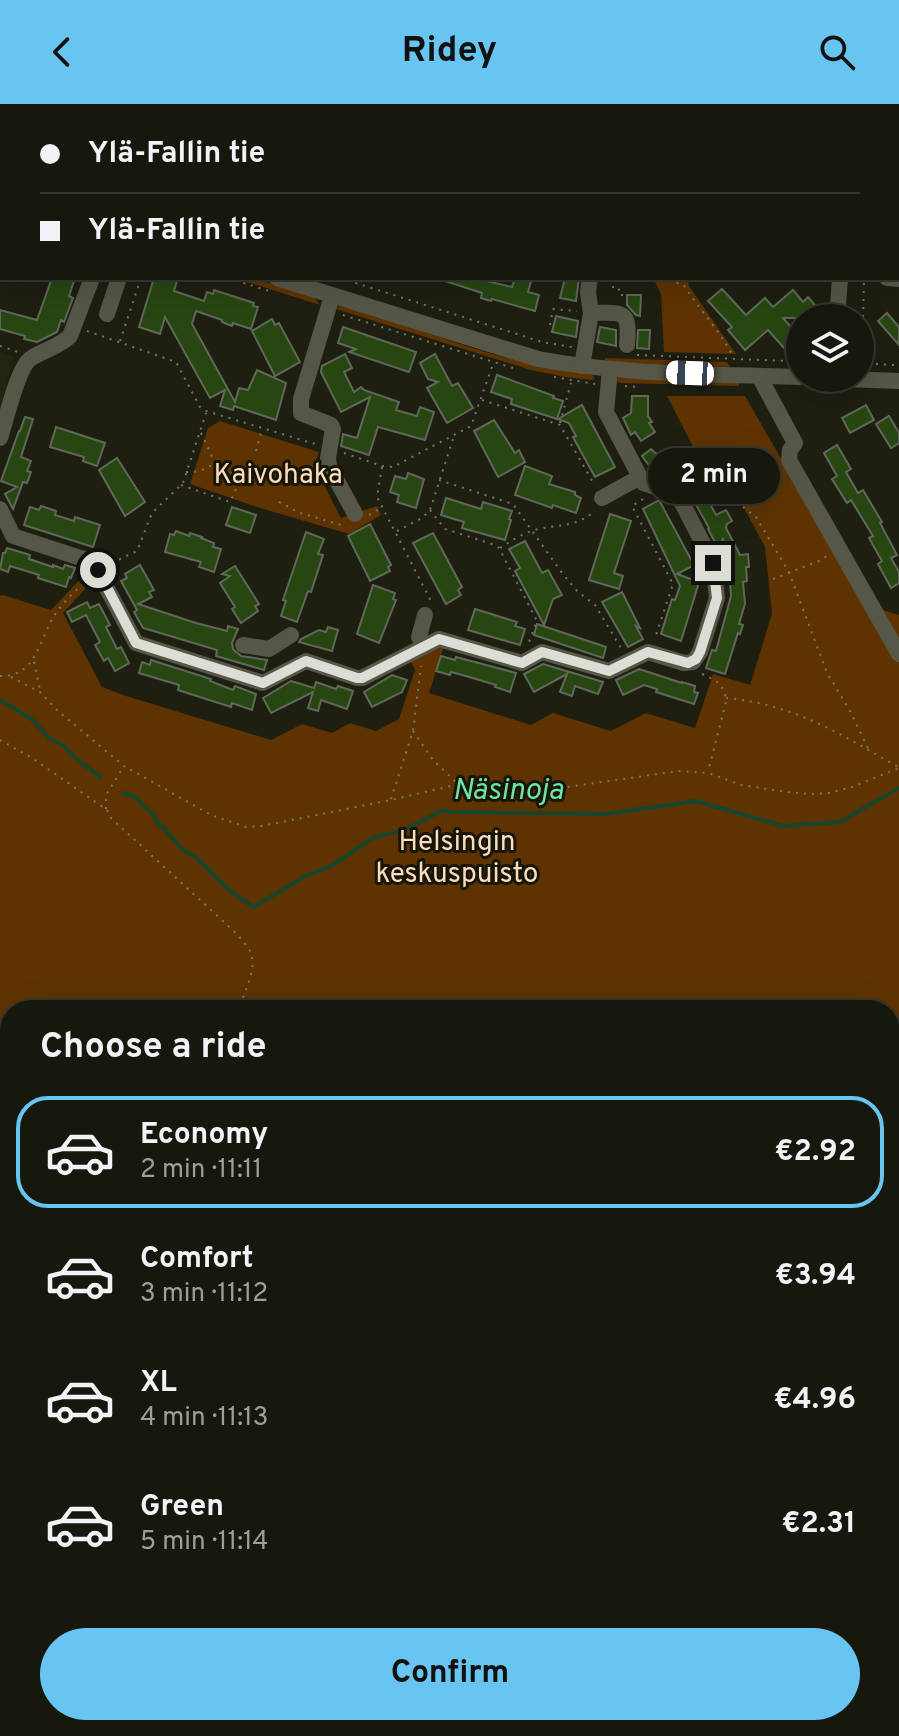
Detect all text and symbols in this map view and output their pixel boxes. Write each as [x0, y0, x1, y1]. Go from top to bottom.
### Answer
text: Ridey [402, 29, 497, 75]
icon: back [40, 30, 84, 74]
icon: search [815, 30, 859, 74]
text: Ylä-Fallin tie [88, 136, 265, 173]
text: Ylä-Fallin tie [88, 213, 265, 250]
map controls [786, 304, 874, 392]
button: layers [786, 304, 874, 392]
car [666, 360, 714, 386]
callout: 2 min [647, 447, 779, 503]
park label: Kaivohaka [213, 458, 343, 494]
text: 2 min [680, 459, 748, 492]
route end [695, 545, 731, 581]
route start [80, 552, 116, 588]
water label: Näsinoja [452, 773, 564, 810]
park label: Helsingin keskuspuisto [376, 825, 538, 893]
text: Choose a ride [40, 1025, 266, 1071]
icon: car [44, 1116, 116, 1188]
text: Economy [140, 1117, 268, 1154]
text: €2.92 [775, 1134, 856, 1171]
text: 2 min · 11:11 [140, 1154, 262, 1187]
icon: car [44, 1240, 116, 1312]
text: Comfort [140, 1241, 253, 1278]
text: €3.94 [775, 1258, 856, 1295]
text: 3 min · 11:12 [140, 1278, 268, 1311]
icon: car [44, 1364, 116, 1436]
text: XL [140, 1365, 177, 1402]
text: €4.96 [774, 1382, 856, 1419]
text: 4 min · 11:13 [140, 1402, 268, 1435]
icon: car [44, 1488, 116, 1560]
text: Green [140, 1489, 224, 1526]
text: €2.31 [781, 1506, 856, 1543]
text: 5 min · 11:14 [140, 1526, 268, 1559]
button: Confirm [40, 1628, 860, 1720]

